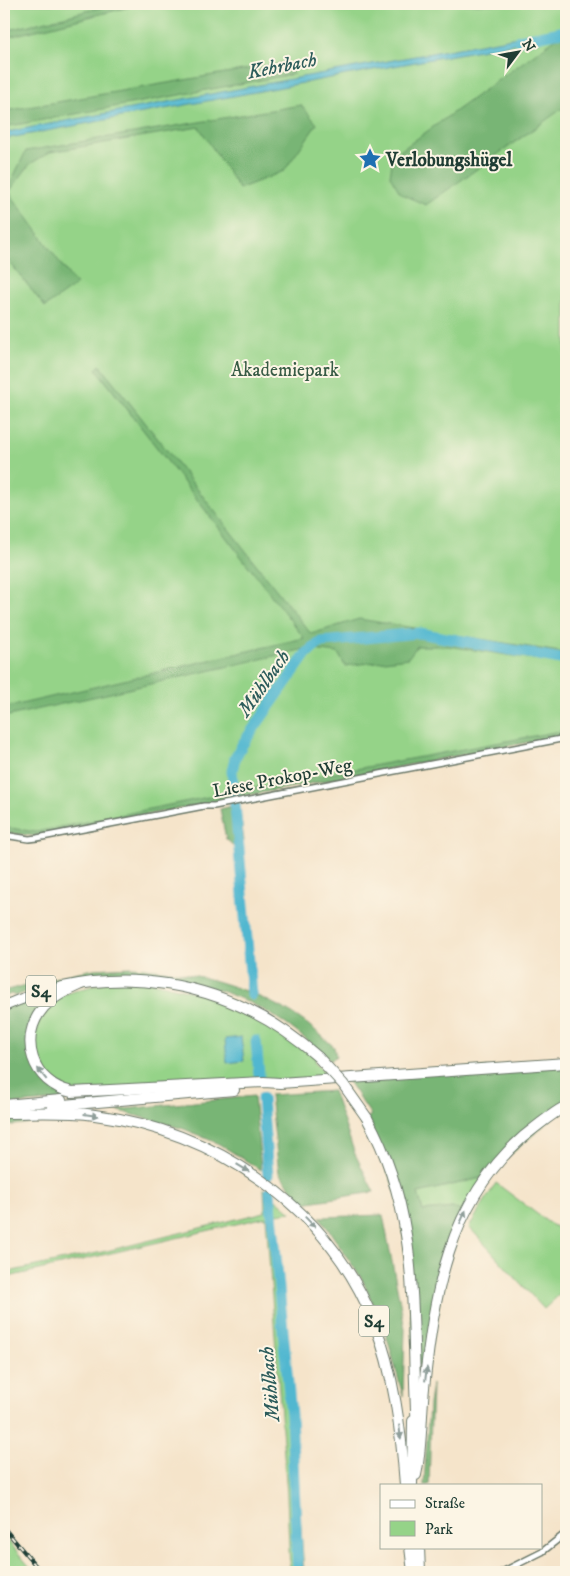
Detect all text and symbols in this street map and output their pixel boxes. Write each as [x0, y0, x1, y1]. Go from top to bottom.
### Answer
north arrow [492, 28, 542, 78]
text: N [517, 36, 539, 56]
water label: Kehrbach [245, 48, 319, 86]
place icon: Verlobungshügel [357, 146, 383, 172]
place label: Verlobungshügel [385, 149, 512, 172]
park label: Akademiepark [231, 359, 340, 382]
water label: Mühlbach [231, 646, 296, 723]
street label: Liese Prokop-Weg [211, 754, 355, 803]
road number: S4 [26, 976, 56, 1006]
one-way arrow [36, 1068, 47, 1081]
one-way arrow [83, 1111, 99, 1119]
one-way arrow [236, 1164, 249, 1173]
one-way arrow [459, 1210, 467, 1224]
one-way arrow [304, 1216, 316, 1228]
road number: S4 [359, 1305, 389, 1336]
water label: Mühlbach [255, 1345, 286, 1424]
one-way arrow [422, 1366, 430, 1382]
one-way arrow [396, 1424, 404, 1440]
legend [380, 1484, 542, 1548]
text: Straße [425, 1494, 465, 1513]
text: Park [425, 1520, 454, 1539]

